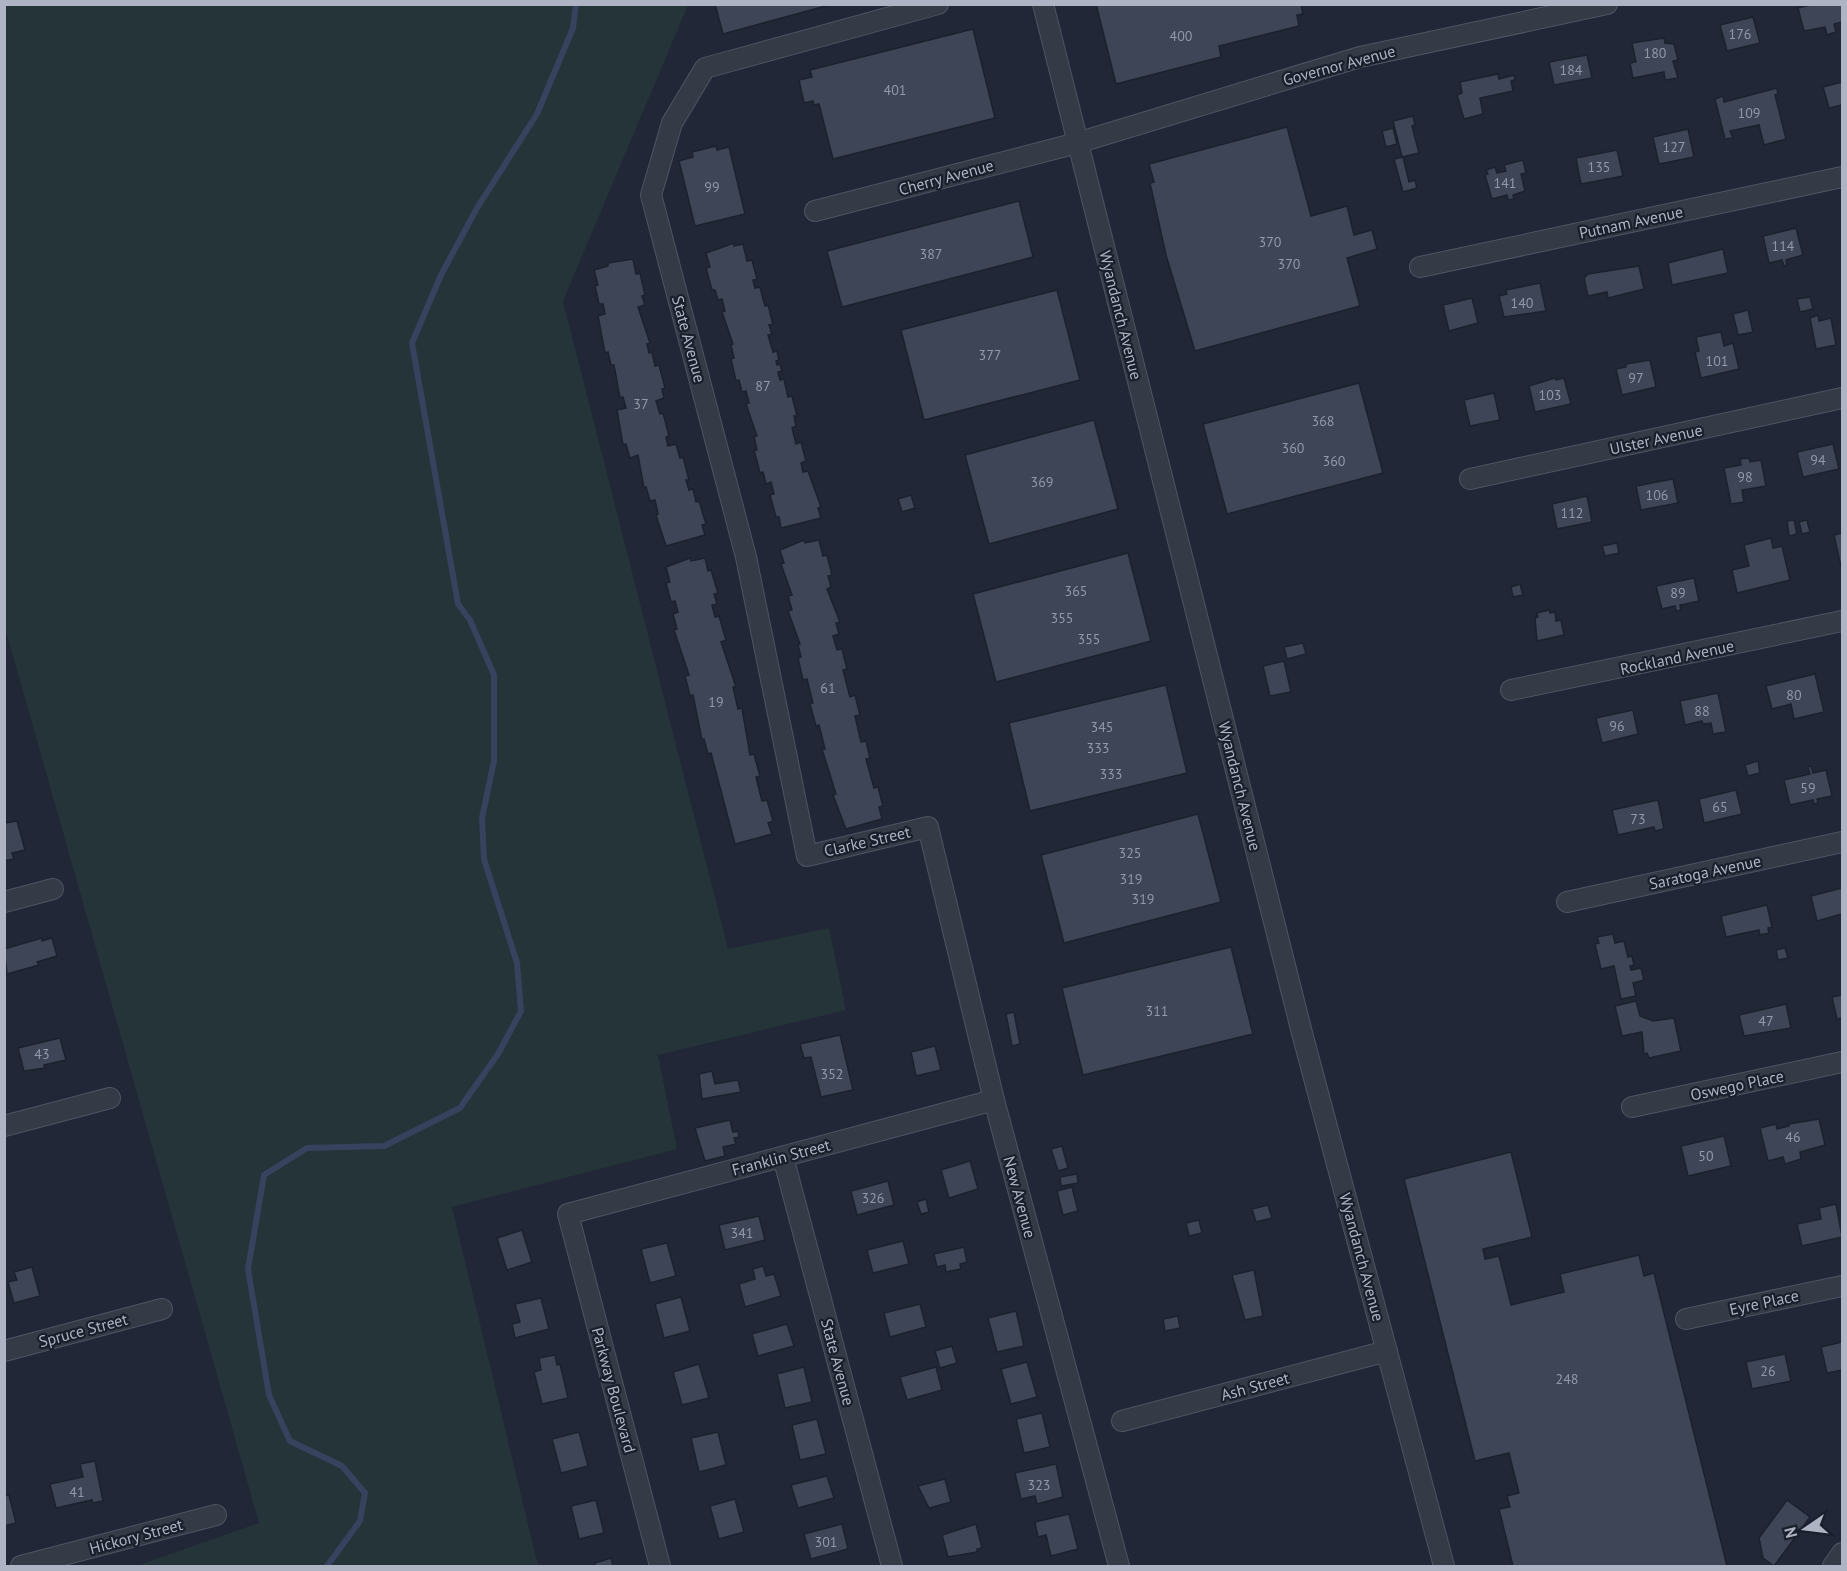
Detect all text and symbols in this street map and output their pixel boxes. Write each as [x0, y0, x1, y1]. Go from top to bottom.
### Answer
house number: 176 [1729, 25, 1751, 43]
house number: 400 [1170, 27, 1193, 45]
street label: Governor Avenue [1280, 40, 1398, 90]
house number: 180 [1644, 44, 1667, 62]
house number: 184 [1560, 61, 1583, 79]
house number: 401 [884, 81, 906, 99]
house number: 109 [1738, 104, 1760, 122]
house number: 127 [1663, 138, 1685, 156]
street label: Cherry Avenue [896, 155, 996, 199]
house number: 135 [1588, 158, 1610, 176]
house number: 141 [1494, 174, 1516, 192]
house number: 99 [704, 178, 720, 196]
street label: Putnam Avenue [1577, 201, 1685, 243]
house number: 370 [1259, 233, 1282, 251]
house number: 114 [1772, 237, 1795, 255]
house number: 387 [920, 245, 942, 263]
street label: Wyandanch Avenue [1095, 248, 1147, 382]
house number: 370 [1278, 255, 1301, 273]
street label: State Avenue [668, 293, 710, 385]
house number: 140 [1511, 294, 1534, 312]
house number: 377 [979, 346, 1001, 364]
house number: 101 [1706, 352, 1728, 370]
house number: 97 [1628, 369, 1644, 387]
house number: 87 [755, 377, 771, 395]
house number: 103 [1539, 386, 1561, 404]
house number: 37 [633, 395, 649, 413]
house number: 368 [1312, 412, 1334, 430]
street label: Ulster Avenue [1608, 419, 1704, 459]
house number: 360 [1282, 439, 1305, 457]
house number: 94 [1810, 451, 1826, 469]
house number: 360 [1323, 452, 1346, 470]
house number: 98 [1737, 468, 1753, 486]
house number: 369 [1031, 473, 1053, 491]
house number: 106 [1646, 486, 1668, 504]
house number: 112 [1561, 504, 1583, 522]
house number: 365 [1065, 582, 1087, 600]
house number: 89 [1670, 584, 1686, 602]
house number: 355 [1051, 609, 1073, 627]
house number: 355 [1078, 630, 1100, 648]
street label: Rockland Avenue [1618, 635, 1736, 679]
house number: 61 [820, 679, 836, 697]
house number: 80 [1786, 686, 1802, 704]
house number: 19 [708, 693, 724, 711]
house number: 88 [1694, 702, 1710, 720]
house number: 96 [1609, 717, 1625, 735]
house number: 345 [1091, 718, 1113, 736]
street label: Wyandanch Avenue [1214, 719, 1266, 853]
house number: 333 [1087, 739, 1109, 757]
house number: 333 [1100, 765, 1122, 783]
house number: 59 [1800, 779, 1816, 797]
house number: 65 [1712, 798, 1728, 816]
house number: 73 [1630, 810, 1646, 828]
street label: Clarke Street [822, 821, 913, 861]
house number: 325 [1119, 844, 1141, 862]
street label: Saratoga Avenue [1647, 850, 1763, 894]
house number: 319 [1120, 870, 1142, 888]
house number: 319 [1132, 890, 1154, 908]
house number: 311 [1146, 1002, 1168, 1020]
house number: 47 [1758, 1012, 1774, 1030]
house number: 43 [34, 1045, 50, 1063]
house number: 352 [821, 1065, 843, 1083]
street label: Oswego Place [1688, 1065, 1786, 1105]
house number: 46 [1785, 1128, 1801, 1146]
street label: Franklin Street [730, 1134, 833, 1180]
house number: 50 [1698, 1147, 1714, 1165]
street label: New Avenue [999, 1154, 1041, 1240]
house number: 326 [862, 1189, 884, 1207]
street label: Wyandanch Avenue [1335, 1191, 1389, 1323]
house number: 341 [731, 1224, 753, 1242]
street label: Eyre Place [1727, 1285, 1801, 1319]
street label: Spruce Street [36, 1308, 130, 1351]
street label: State Avenue [817, 1316, 859, 1408]
street label: Parkway Boulevard [588, 1325, 640, 1455]
house number: 26 [1760, 1362, 1776, 1380]
street label: Ash Street [1219, 1367, 1292, 1405]
house number: 248 [1556, 1370, 1578, 1388]
house number: 323 [1028, 1476, 1050, 1494]
house number: 41 [69, 1483, 85, 1501]
north arrow [1775, 1499, 1835, 1559]
street label: Hickory Street [87, 1514, 185, 1558]
text: N [1779, 1525, 1801, 1540]
house number: 301 [815, 1533, 837, 1551]

